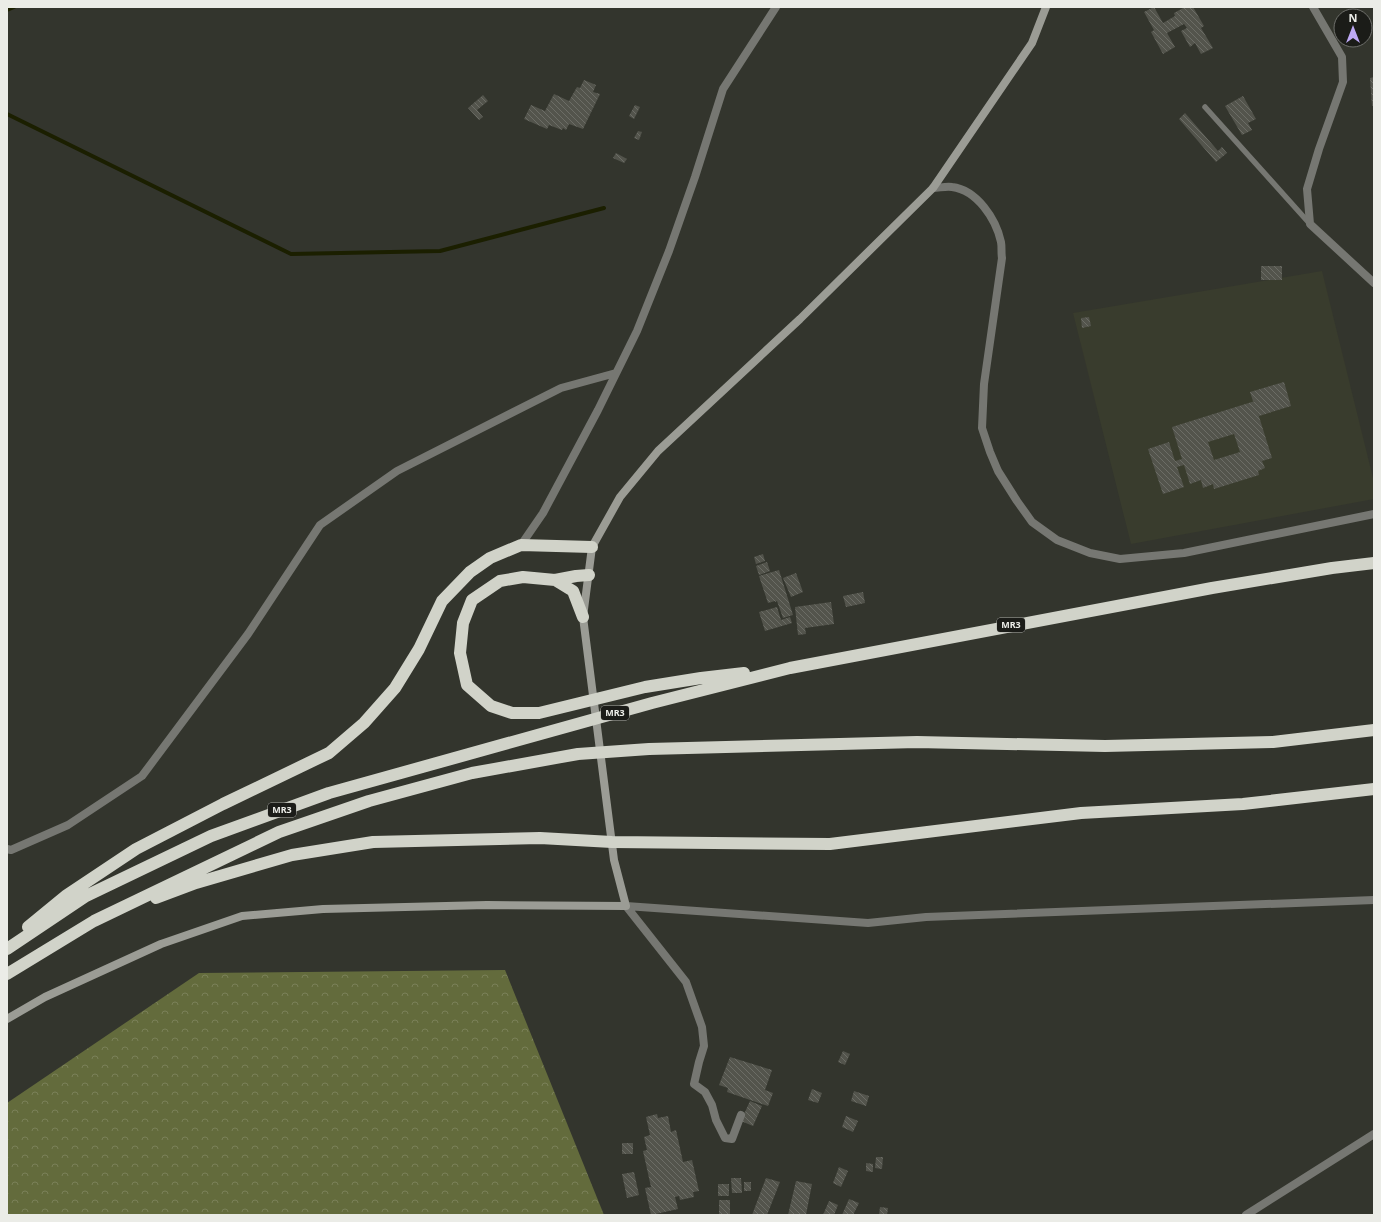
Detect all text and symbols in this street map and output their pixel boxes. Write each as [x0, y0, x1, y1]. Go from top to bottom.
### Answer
north arrow [1333, 8, 1373, 48]
text: N [1349, 10, 1357, 25]
road number: MR3 [997, 618, 1025, 632]
road number: MR3 [601, 706, 629, 720]
road number: MR3 [268, 803, 296, 817]

